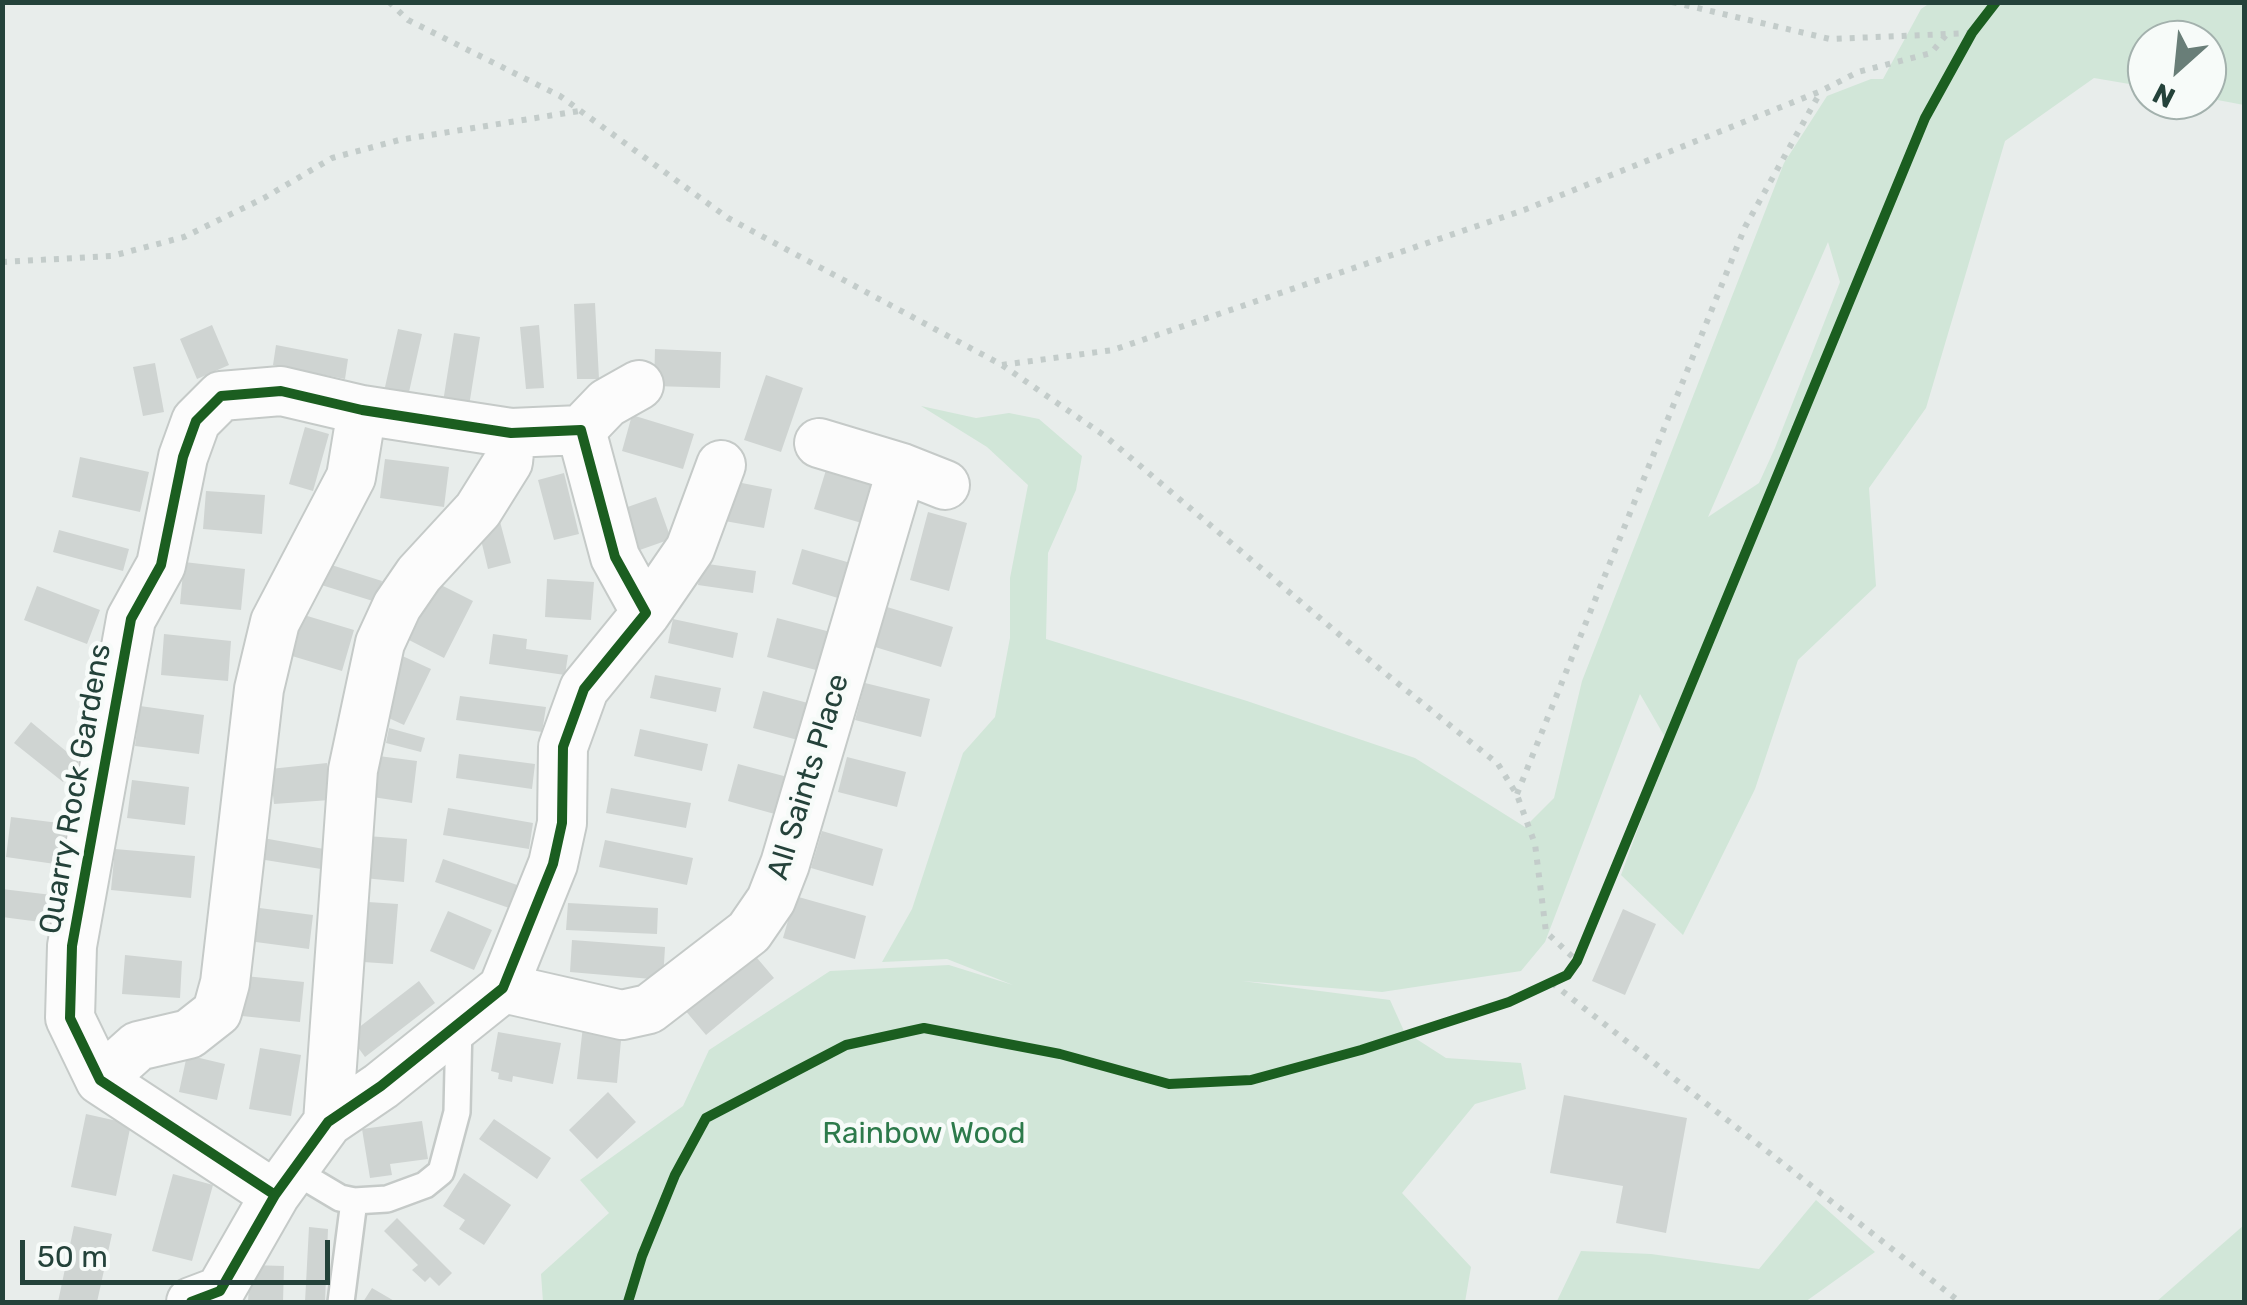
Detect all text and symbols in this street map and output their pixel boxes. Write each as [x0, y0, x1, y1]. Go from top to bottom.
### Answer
north arrow [2127, 20, 2227, 120]
text: N [2148, 76, 2181, 115]
street label: Quarry Rock Gardens [33, 641, 119, 937]
street label: All Saints Place [761, 670, 857, 884]
park label: Rainbow Wood [822, 1116, 1026, 1152]
scale bar [25, 1220, 335, 1282]
text: 50 m [37, 1239, 108, 1275]

